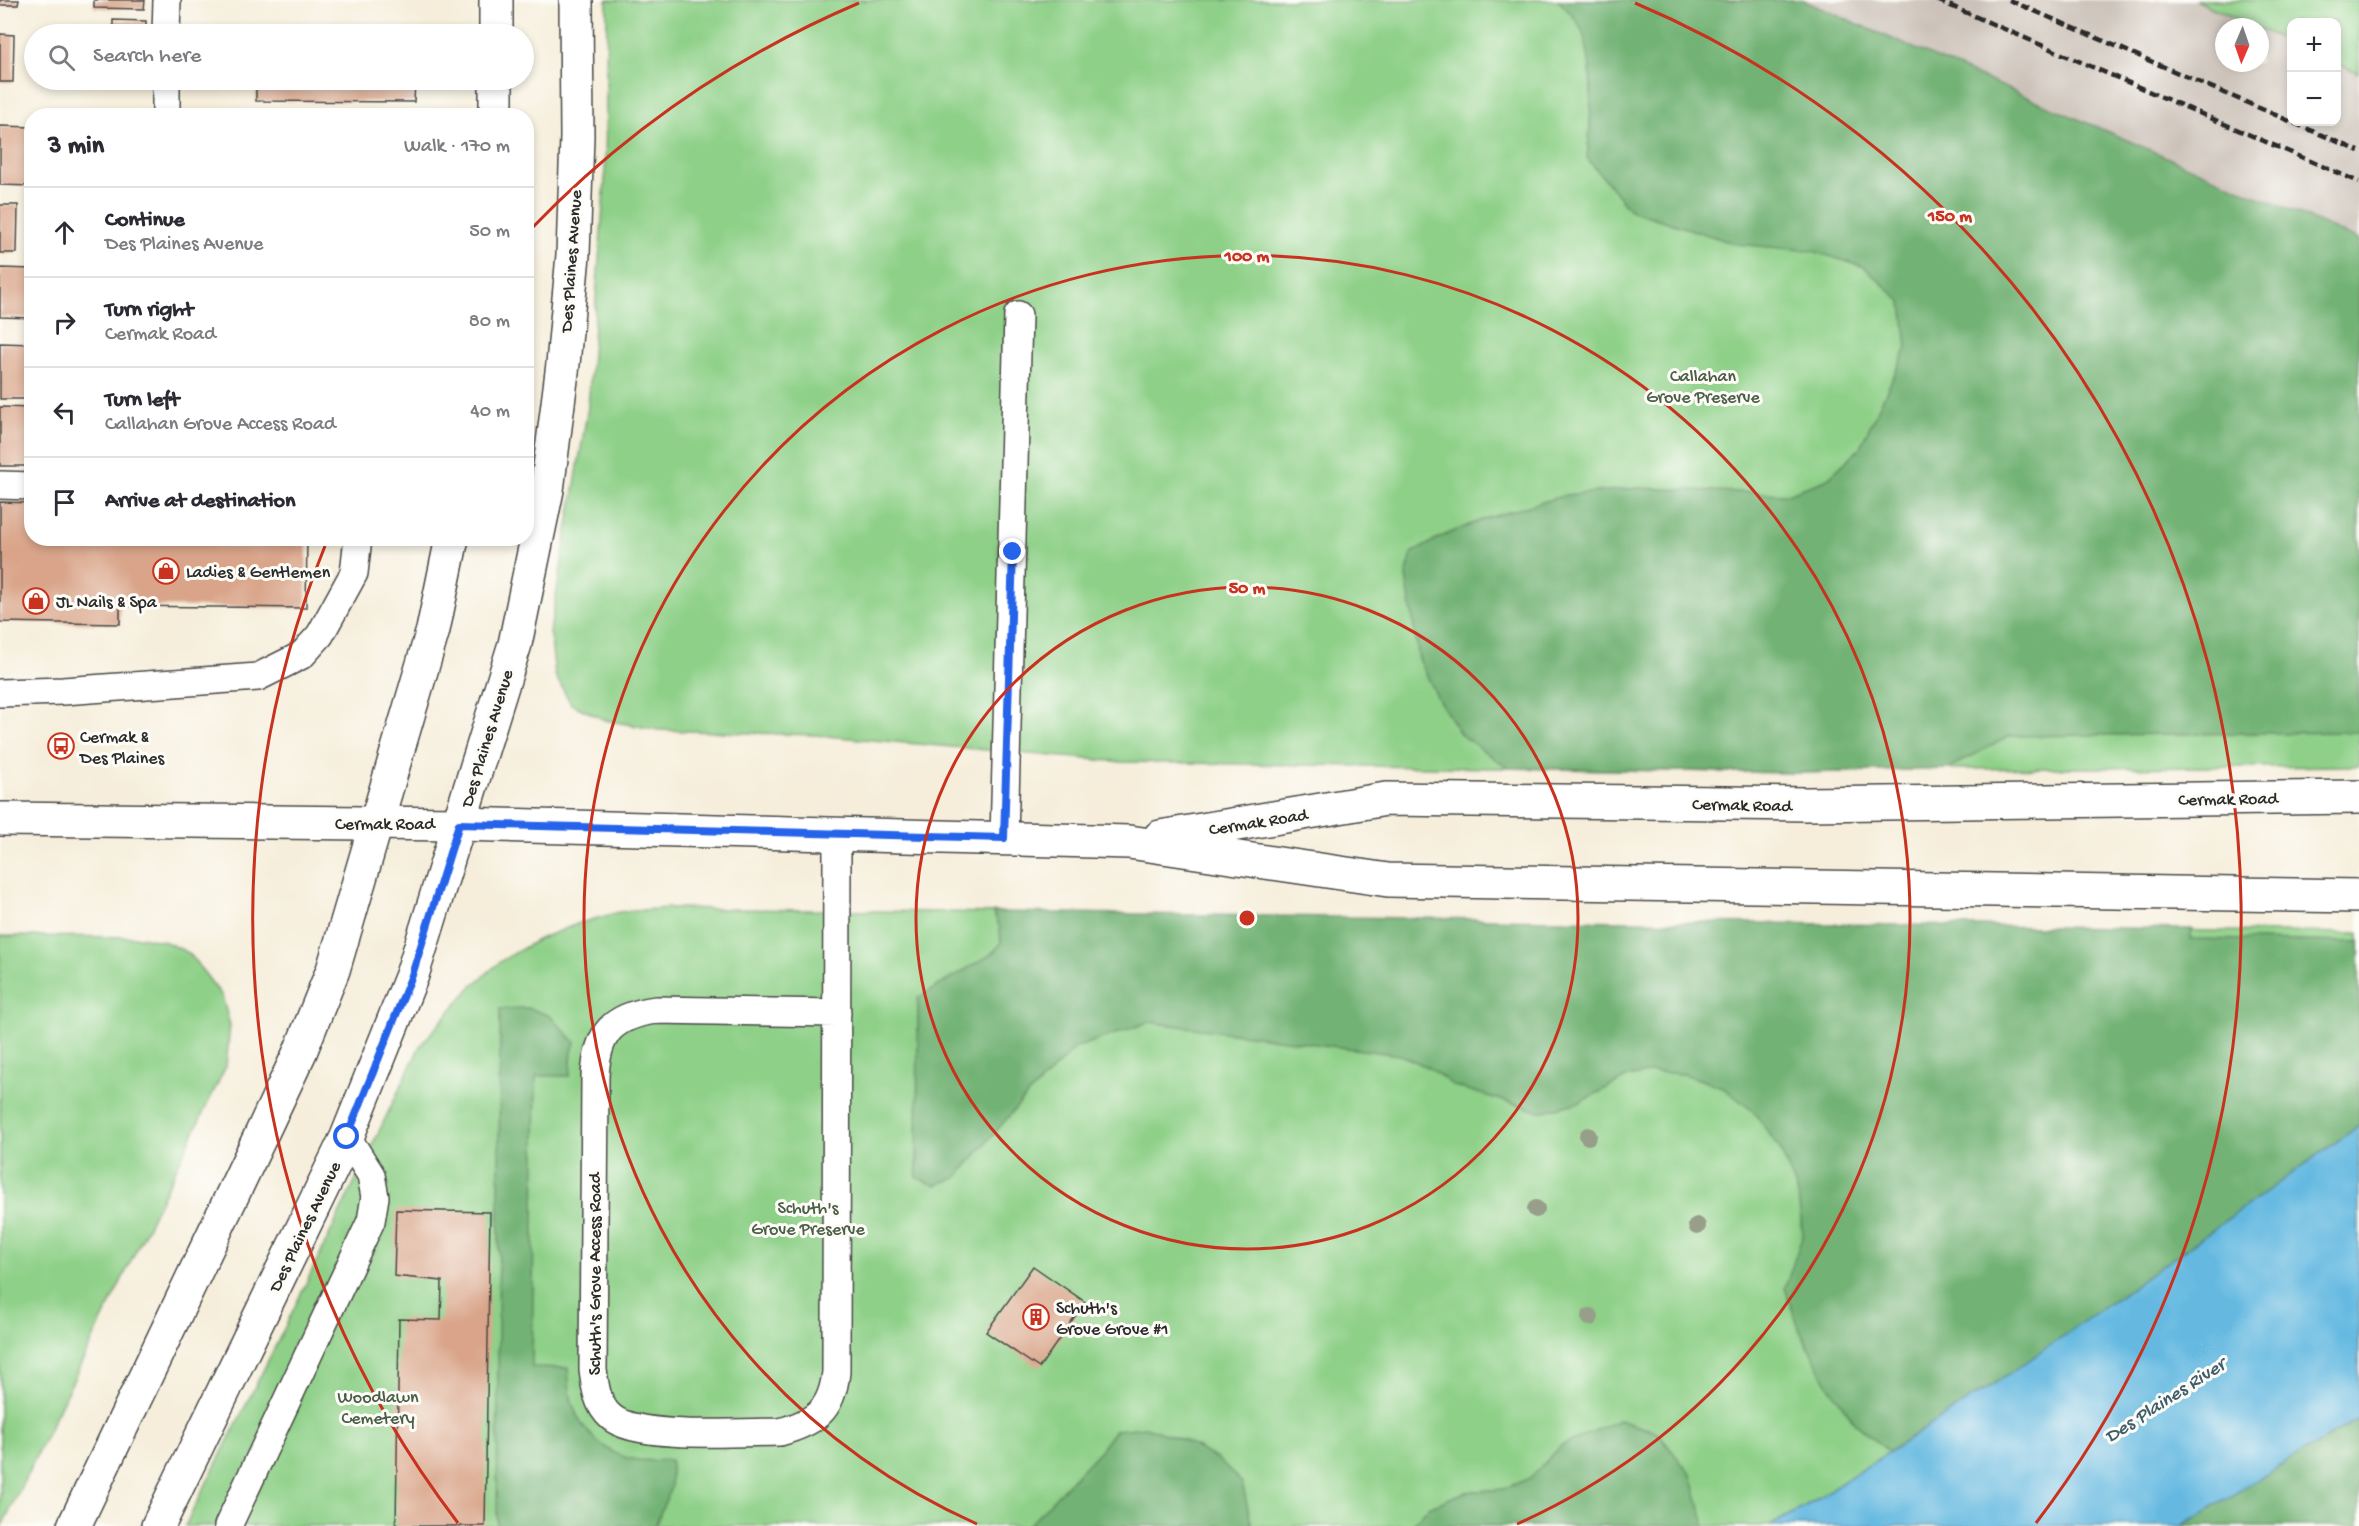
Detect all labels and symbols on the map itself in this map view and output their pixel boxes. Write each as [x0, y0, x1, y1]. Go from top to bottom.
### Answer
north arrow [2215, 18, 2269, 72]
street label: Des Plaines Avenue [557, 189, 588, 334]
text: 150 m [1927, 207, 1972, 228]
text: 100 m [1224, 247, 1270, 268]
park label: Callahan Grove Preserve [1646, 367, 1761, 409]
route end [999, 538, 1025, 564]
shop icon: Ladies & Gentlemen [151, 556, 181, 586]
place label: Ladies & Gentlemen [186, 563, 331, 584]
text: 50 m [1229, 579, 1266, 600]
shop icon: JL Nails & Spa [21, 586, 51, 616]
place label: JL Nails & Spa [56, 593, 158, 614]
street label: Des Plaines Avenue [457, 667, 519, 811]
place label: Cermak & Des Plaines [79, 728, 166, 770]
bus stop icon: Cermak & Des Plaines [46, 731, 76, 761]
street label: Cermak Road [2178, 789, 2280, 812]
street label: Cermak Road [1692, 795, 1793, 818]
street label: Cermak Road [1207, 805, 1311, 842]
street label: Cermak Road [335, 815, 436, 836]
centre of rings [1237, 908, 1257, 928]
route start [333, 1123, 359, 1149]
street label: Des Plaines Avenue [265, 1158, 347, 1297]
street label: Schuth's Grove Access Road [586, 1171, 607, 1375]
park label: Schuth's Grove Preserve [751, 1199, 866, 1241]
place label: Schuth's Grove Grove #1 [1056, 1299, 1169, 1341]
building icon: Schuth's Grove Grove #1 [1021, 1302, 1051, 1332]
water label: Des Plaines River [2101, 1352, 2234, 1450]
park label: Woodlawn Cemetery [338, 1388, 419, 1430]

